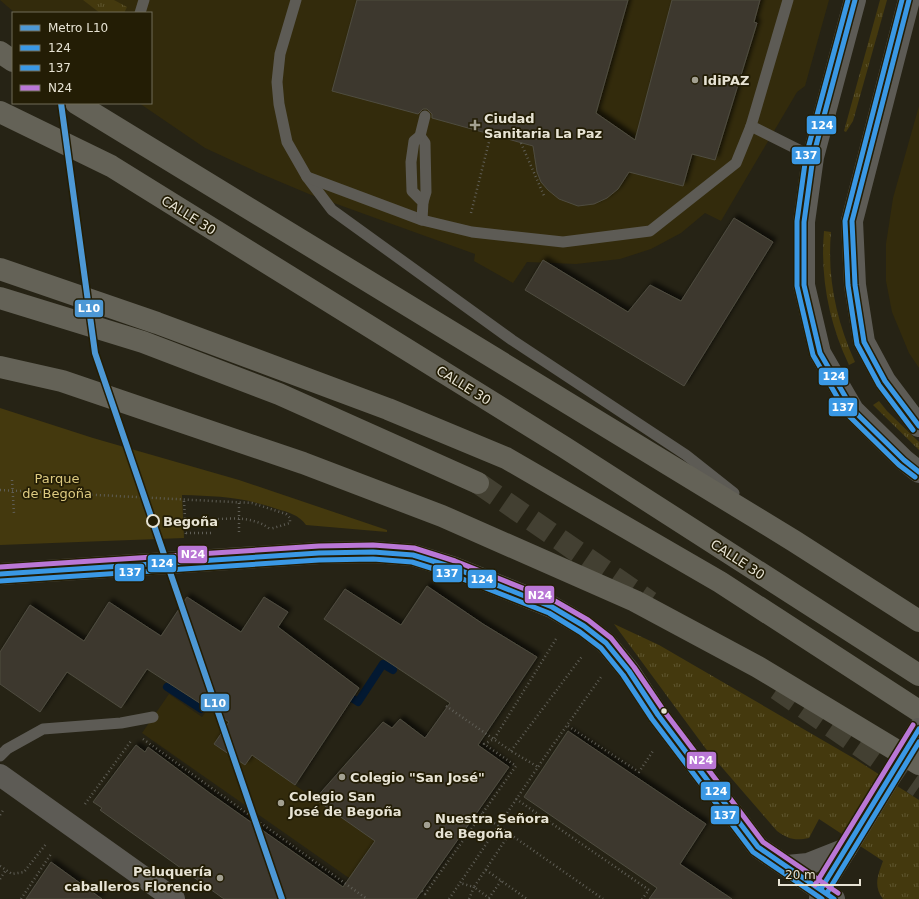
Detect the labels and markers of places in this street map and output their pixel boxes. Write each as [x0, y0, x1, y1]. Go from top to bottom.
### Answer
place label: IdiPAZ [703, 73, 749, 88]
marker: IdiPAZ [690, 75, 700, 85]
place label: Ciudad Sanitaria La Paz [484, 111, 602, 141]
marker: Ciudad Sanitaria La Paz [469, 119, 481, 131]
marker: Begoña [146, 514, 160, 528]
place label: Begoña [163, 514, 218, 529]
unlabelled marker [659, 706, 669, 716]
place label: Colegio "San José" [350, 770, 485, 785]
marker: Colegio "San José" [337, 772, 347, 782]
place label: Colegio San José de Begoña [288, 789, 402, 819]
marker: Colegio San José de Begoña [276, 798, 286, 808]
place label: Nuestra Señora de Begoña [435, 811, 549, 841]
marker: Nuestra Señora de Begoña [422, 820, 432, 830]
place label: Peluquería caballeros Florencio [64, 864, 212, 894]
marker: Peluquería caballeros Florencio [215, 873, 225, 883]

